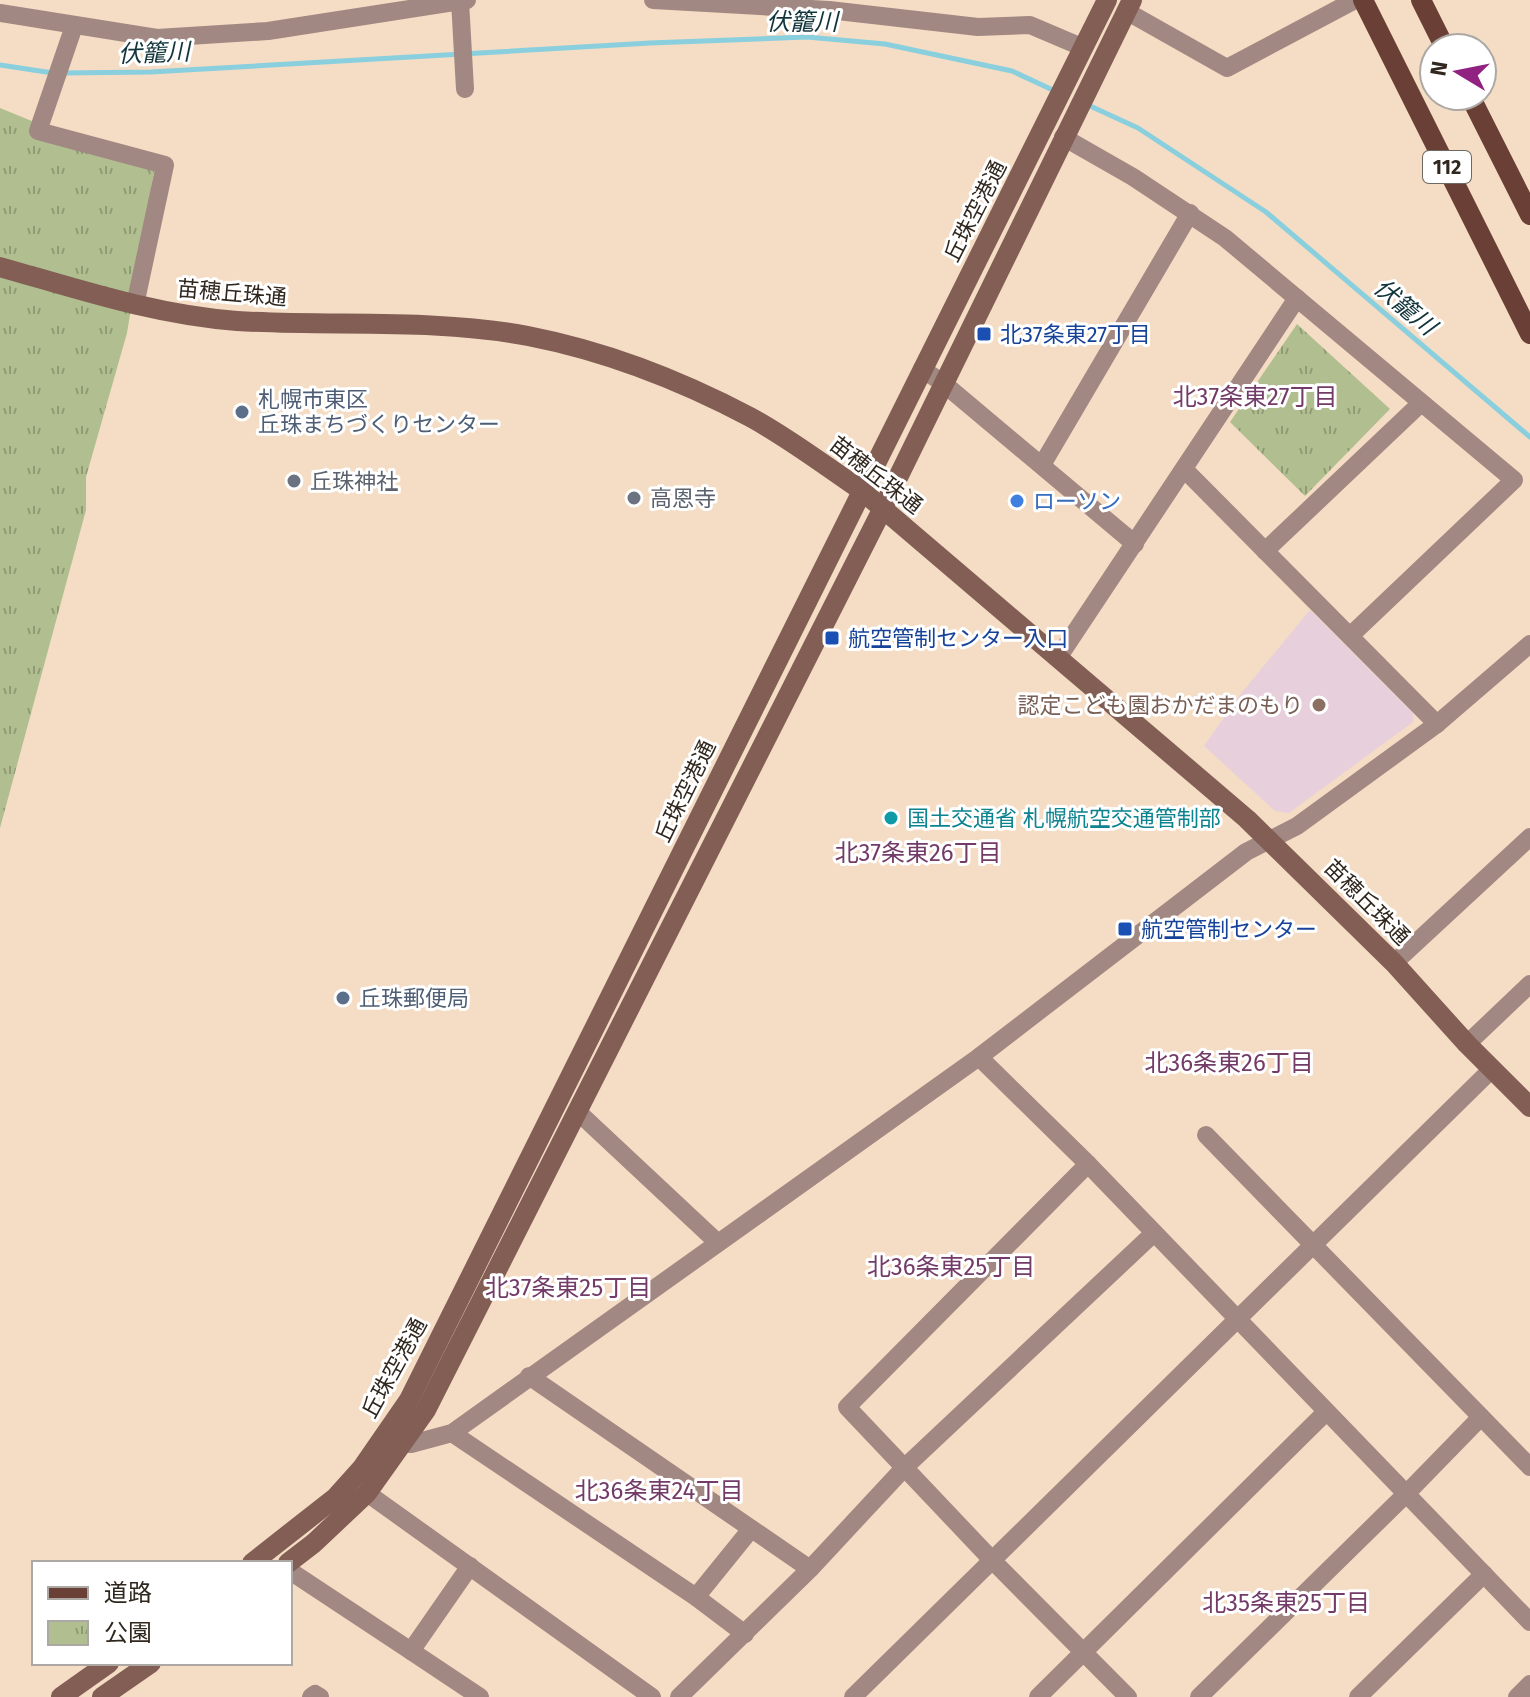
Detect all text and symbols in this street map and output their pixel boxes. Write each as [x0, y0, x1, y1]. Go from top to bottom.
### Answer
water label: 伏籠川 [766, 8, 841, 36]
north arrow [1418, 32, 1498, 112]
water label: 伏籠川 [118, 38, 193, 68]
text: N [1424, 59, 1453, 78]
road number: 112 [1423, 151, 1471, 183]
street label: 丘珠空港通 [938, 156, 1012, 266]
water label: 伏籠川 [1368, 273, 1444, 343]
street label: 苗穂丘珠通 [176, 275, 288, 311]
place label: 北37条東27丁目 [1000, 321, 1151, 348]
marker: 北37条東27丁目 [975, 325, 993, 343]
district label: 北37条東27丁目 [1173, 383, 1337, 411]
place label: 札幌市東区 丘珠まちづくりセンター [258, 386, 500, 438]
marker: 札幌市東区 丘珠まちづくりセンター [233, 403, 251, 421]
street label: 苗穂丘珠通 [824, 430, 928, 520]
place label: 丘珠神社 [310, 468, 398, 495]
marker: 丘珠神社 [285, 472, 303, 490]
place label: 高恩寺 [650, 485, 716, 512]
place label: ローソン [1033, 488, 1121, 515]
marker: 高恩寺 [625, 489, 643, 507]
marker: ローソン [1008, 492, 1026, 510]
place label: 航空管制センター入口 [848, 625, 1068, 652]
marker: 航空管制センター入口 [823, 629, 841, 647]
place label: 認定こども園おかだまのもり [1017, 692, 1303, 719]
marker: 認定こども園おかだまのもり [1310, 696, 1328, 714]
street label: 丘珠空港通 [649, 736, 721, 846]
place label: 国土交通省 札幌航空交通管制部 [907, 805, 1221, 832]
marker: 国土交通省 札幌航空交通管制部 [882, 809, 900, 827]
district label: 北37条東26丁目 [834, 839, 1002, 867]
street label: 苗穂丘珠通 [1319, 854, 1415, 950]
place label: 航空管制センター [1141, 916, 1317, 943]
marker: 航空管制センター [1116, 920, 1134, 938]
place label: 丘珠郵便局 [359, 985, 469, 1012]
marker: 丘珠郵便局 [334, 989, 352, 1007]
district label: 北36条東26丁目 [1144, 1049, 1314, 1077]
district label: 北36条東25丁目 [867, 1253, 1035, 1281]
district label: 北37条東25丁目 [485, 1274, 651, 1302]
street label: 丘珠空港通 [356, 1313, 432, 1423]
district label: 北36条東24丁目 [575, 1477, 743, 1505]
legend [32, 1561, 292, 1665]
text: 道路 [104, 1579, 152, 1607]
district label: 北35条東25丁目 [1202, 1589, 1370, 1617]
text: 公園 [104, 1619, 152, 1647]

